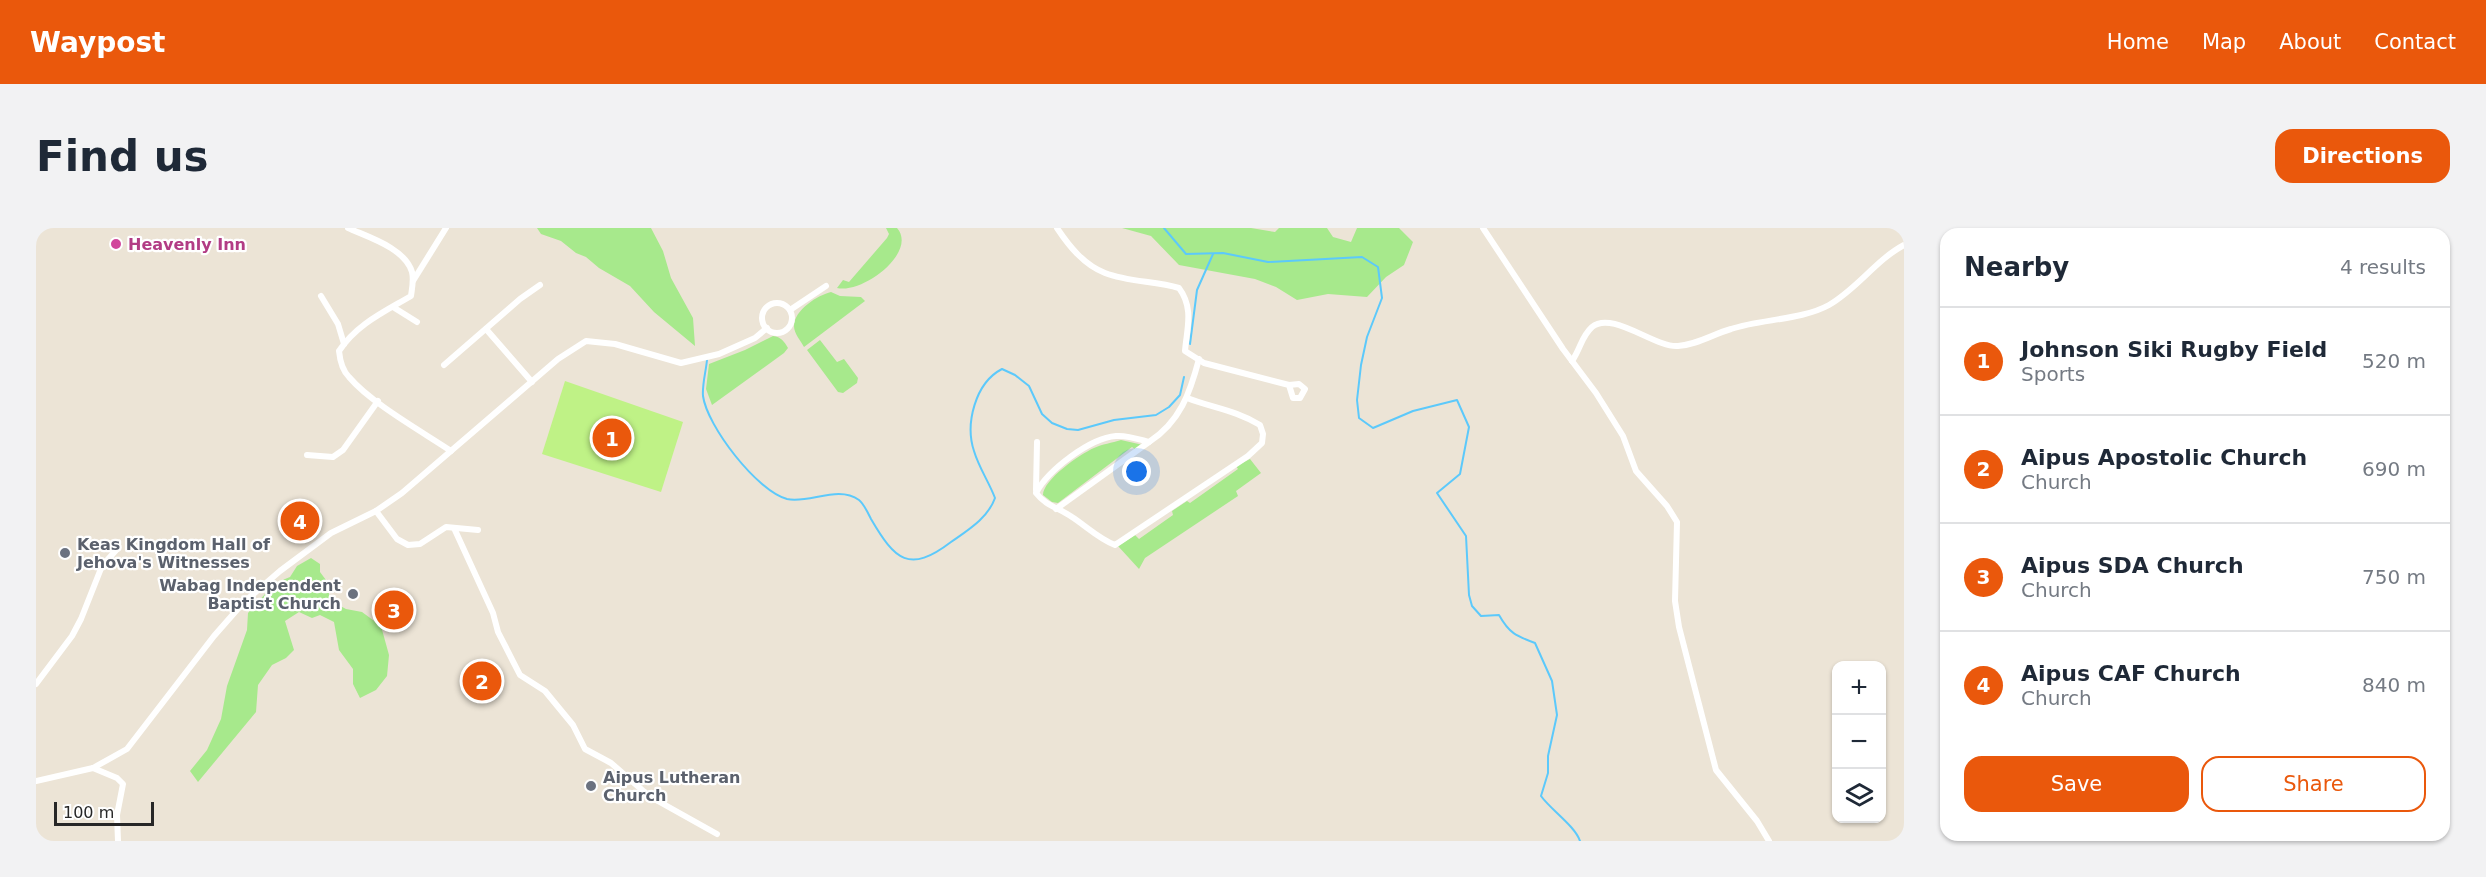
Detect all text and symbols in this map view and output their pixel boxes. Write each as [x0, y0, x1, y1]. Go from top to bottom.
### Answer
text: Waypost [30, 26, 166, 59]
text: Home [2107, 30, 2169, 54]
text: Map [2202, 30, 2246, 54]
text: About [2279, 30, 2341, 54]
text: Contact [2374, 30, 2456, 54]
button: Directions [2275, 129, 2450, 183]
text: Find us [36, 132, 209, 181]
place label: Heavenly Inn [128, 235, 246, 254]
marker: Heavenly Inn [109, 237, 123, 251]
text: Nearby [1964, 252, 2069, 282]
text: 4 results [2340, 255, 2426, 279]
text: Johnson Siki Rugby Field [2021, 337, 2327, 362]
text: 1 [1977, 349, 1990, 373]
text: 520 m [2362, 349, 2426, 373]
text: Sports [2021, 362, 2085, 386]
pin: 1 [592, 416, 632, 460]
text: Aipus Apostolic Church [2021, 445, 2307, 470]
your location [1122, 457, 1151, 486]
text: 2 [1977, 457, 1990, 481]
text: 690 m [2362, 457, 2426, 481]
text: Church [2021, 470, 2092, 494]
pin: 4 [280, 498, 320, 544]
place label: Keas Kingdom Hall of Jehova's Witnesses [76, 535, 271, 572]
marker: Keas Kingdom Hall of Jehova's Witnesses [58, 546, 72, 560]
text: Aipus SDA Church [2021, 553, 2244, 578]
text: 3 [1977, 565, 1990, 589]
text: 750 m [2362, 565, 2426, 589]
place label: Wabag Independent Baptist Church [159, 576, 341, 613]
text: Church [2021, 578, 2092, 602]
marker: Wabag Independent Baptist Church [346, 587, 360, 601]
pin: 3 [374, 588, 414, 632]
pin: 2 [462, 658, 502, 704]
map controls [1832, 661, 1886, 823]
button: + [1832, 661, 1886, 715]
text: Aipus CAF Church [2021, 661, 2241, 686]
text: 4 [1977, 673, 1990, 697]
text: 840 m [2362, 673, 2426, 697]
text: Church [2021, 686, 2092, 710]
button: − [1832, 715, 1886, 769]
button: Save [1964, 756, 2189, 812]
button: Share [2201, 756, 2426, 812]
place label: Aipus Lutheran Church [603, 768, 740, 805]
button: layers [1832, 769, 1886, 823]
marker: Aipus Lutheran Church [584, 779, 598, 793]
scale bar [54, 799, 154, 826]
text: 100 m [63, 803, 114, 822]

